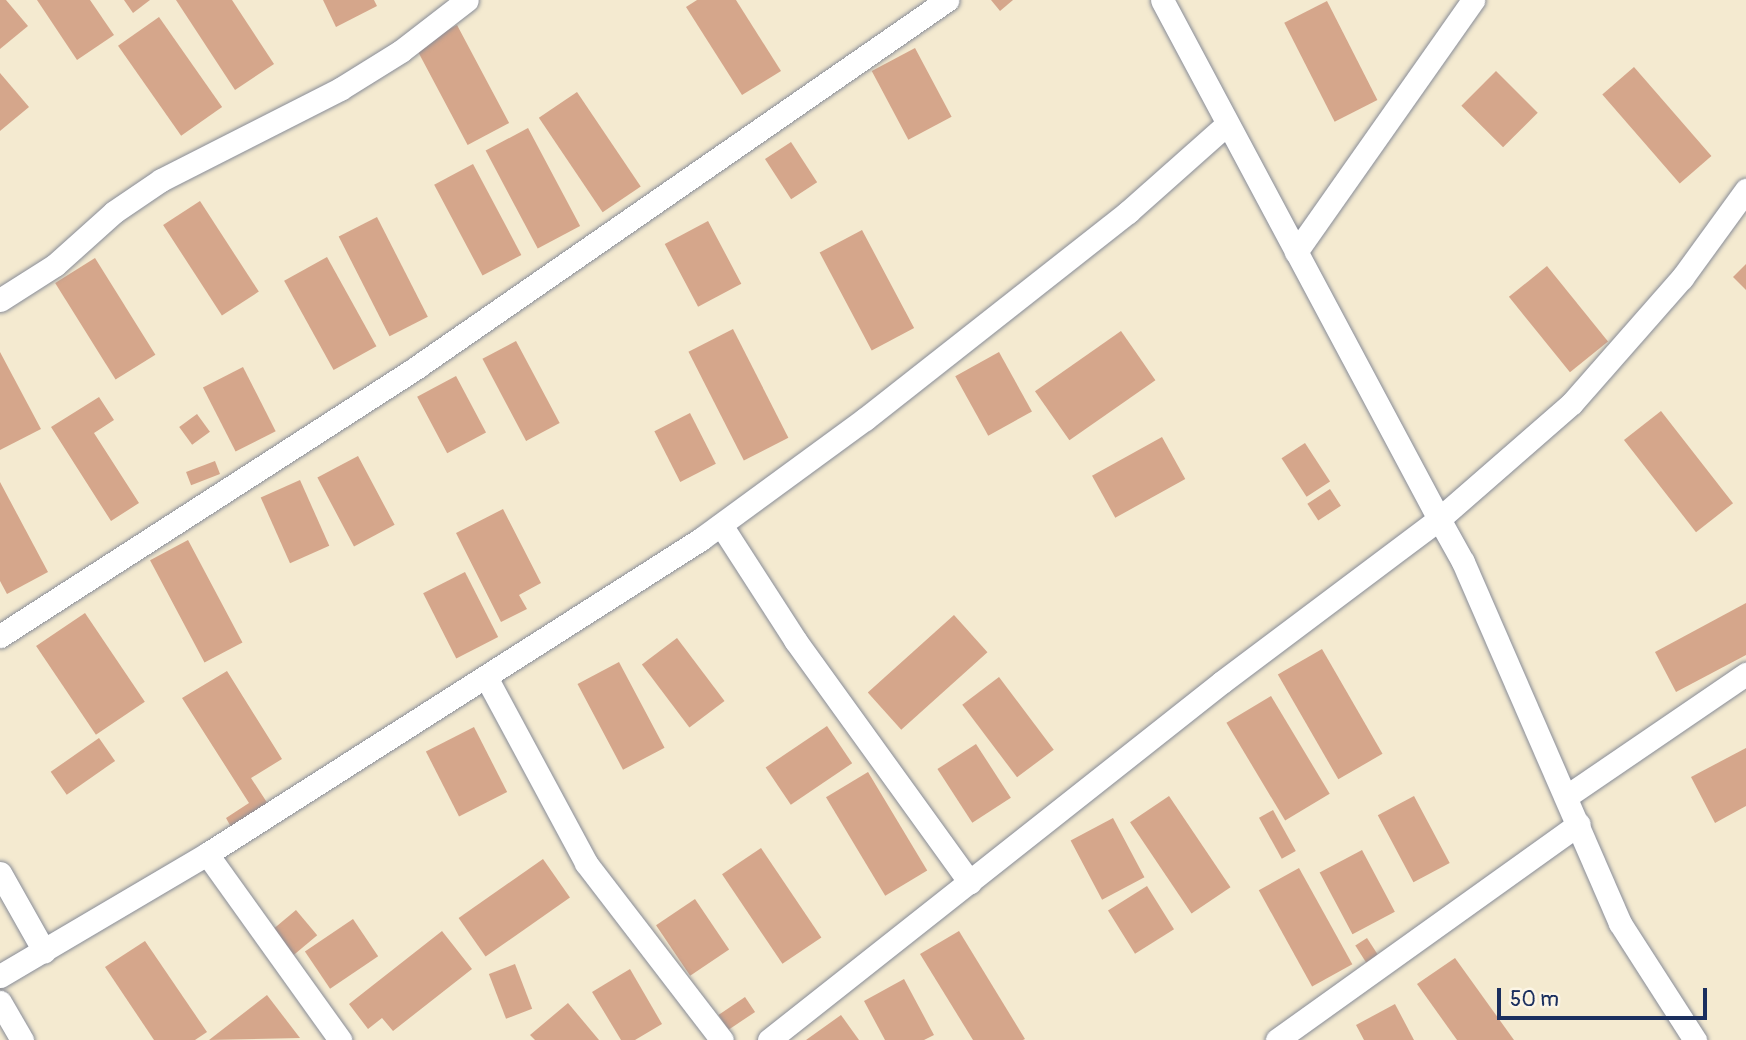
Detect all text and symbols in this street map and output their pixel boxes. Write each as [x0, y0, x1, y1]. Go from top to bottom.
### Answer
scale bar [1501, 974, 1711, 1018]
text: 50 m [1510, 986, 1559, 1013]

